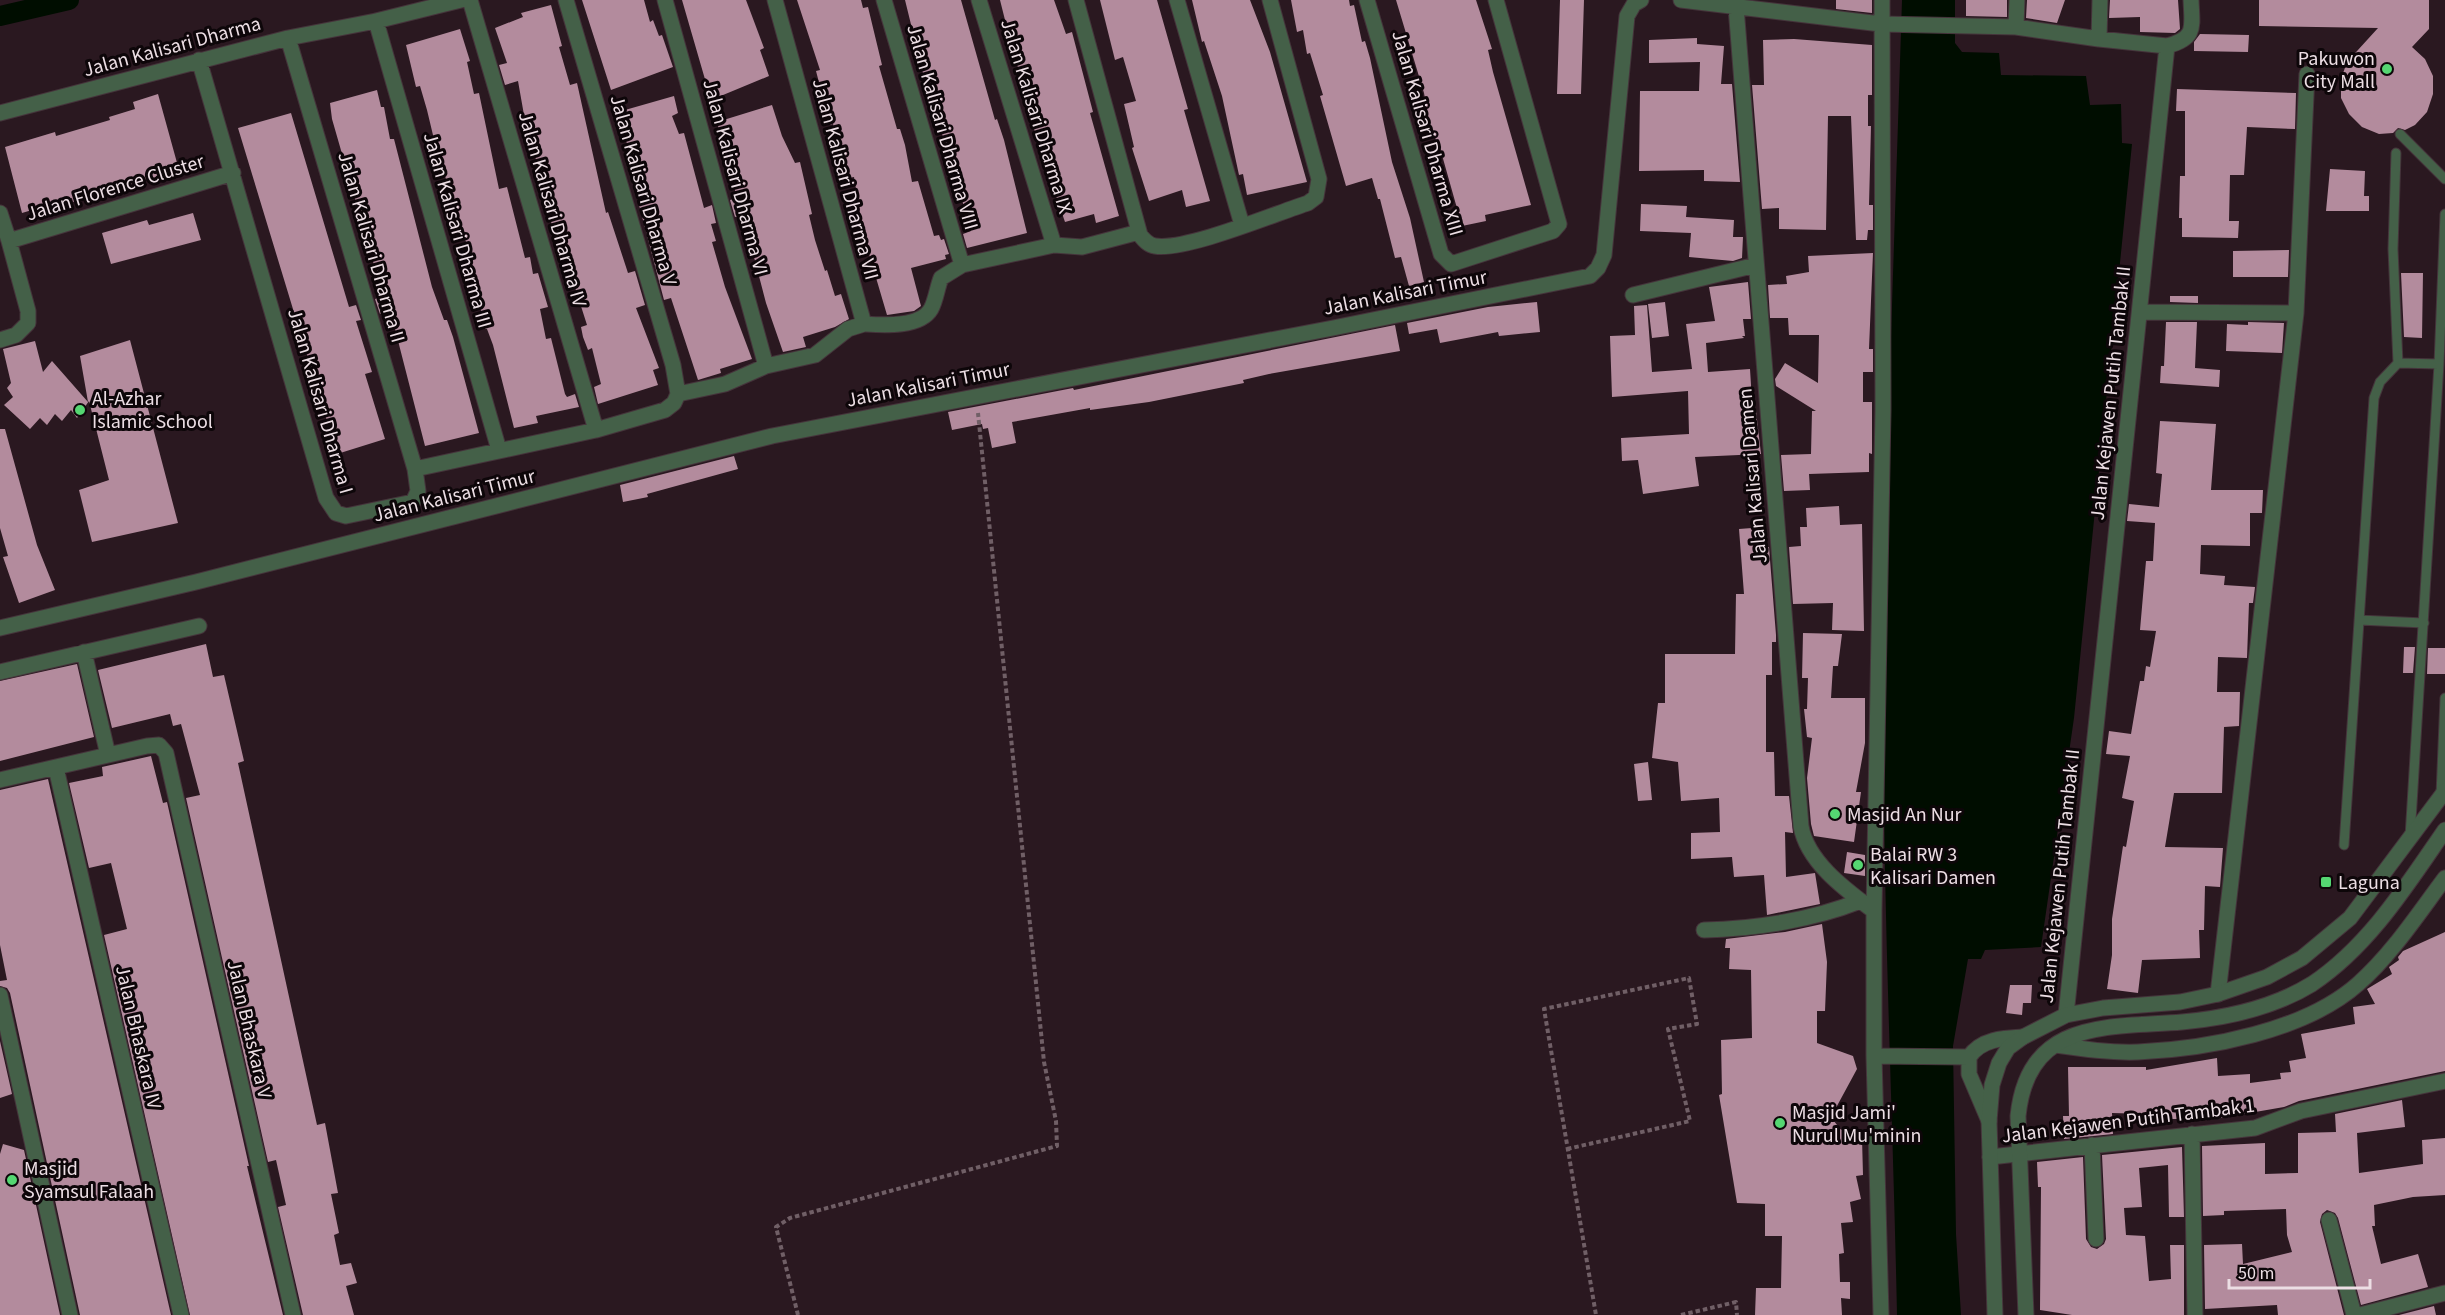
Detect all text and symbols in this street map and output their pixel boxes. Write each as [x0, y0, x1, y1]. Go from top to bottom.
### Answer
street label: Jalan Kalisari Dharma [80, 10, 264, 84]
street label: Jalan Kalisari Dharma IX [993, 16, 1079, 217]
street label: Jalan Kalisari Dharma VIII [899, 21, 985, 233]
street label: Jalan Kalisari Dharma XIII [1384, 27, 1470, 239]
place label: Pakuwon City Mall [2298, 45, 2375, 96]
marker: Pakuwon City Mall [2380, 62, 2394, 76]
street label: Jalan Kalisari Dharma VII [805, 75, 885, 283]
street label: Jalan Kalisari Dharma VI [695, 76, 775, 279]
street label: Jalan Kalisari Dharma V [602, 92, 684, 289]
street label: Jalan Kalisari Dharma IV [511, 108, 594, 311]
street label: Jalan Kalisari Dharma III [416, 129, 498, 331]
street label: Jalan Florence Cluster [23, 148, 208, 228]
street label: Jalan Kalisari Dharma II [330, 149, 412, 346]
street label: Jalan Kalisari Timur [1321, 263, 1489, 323]
street label: Jalan Kejawen Putih Tambak II [2084, 265, 2138, 522]
street label: Jalan Kalisari Dharma I [280, 305, 360, 497]
street label: Jalan Kalisari Timur [844, 355, 1012, 415]
place label: Al-Azhar Islamic School [92, 385, 213, 436]
street label: Jalan Kalisari Damen [1731, 387, 1775, 565]
marker: Al-Azhar Islamic School [73, 403, 87, 417]
street label: Jalan Kalisari Timur [370, 462, 538, 530]
street label: Jalan Kejawen Putih Tambak II [2033, 748, 2087, 1005]
place label: Masjid An Nur [1847, 801, 1962, 829]
marker: Masjid An Nur [1828, 807, 1842, 821]
place label: Balai RW 3 Kalisari Damen [1870, 841, 1996, 892]
marker: Balai RW 3 Kalisari Damen [1851, 858, 1865, 872]
place label: Laguna [2338, 869, 2400, 897]
marker: Laguna [2319, 875, 2333, 889]
street label: Jalan Bhaskara V [219, 957, 279, 1102]
street label: Jalan Bhaskara IV [108, 963, 168, 1113]
street label: Jalan Kejawen Putih Tambak 1 [2000, 1092, 2256, 1150]
place label: Masjid Jami' Nurul Mu'minin [1792, 1099, 1921, 1150]
marker: Masjid Jami' Nurul Mu'minin [1773, 1116, 1787, 1130]
place label: Masjid Syamsul Falaah [24, 1155, 154, 1206]
marker: Masjid Syamsul Falaah [5, 1173, 19, 1187]
scale bar [2229, 1252, 2370, 1290]
text: 50 m [2238, 1261, 2274, 1286]

